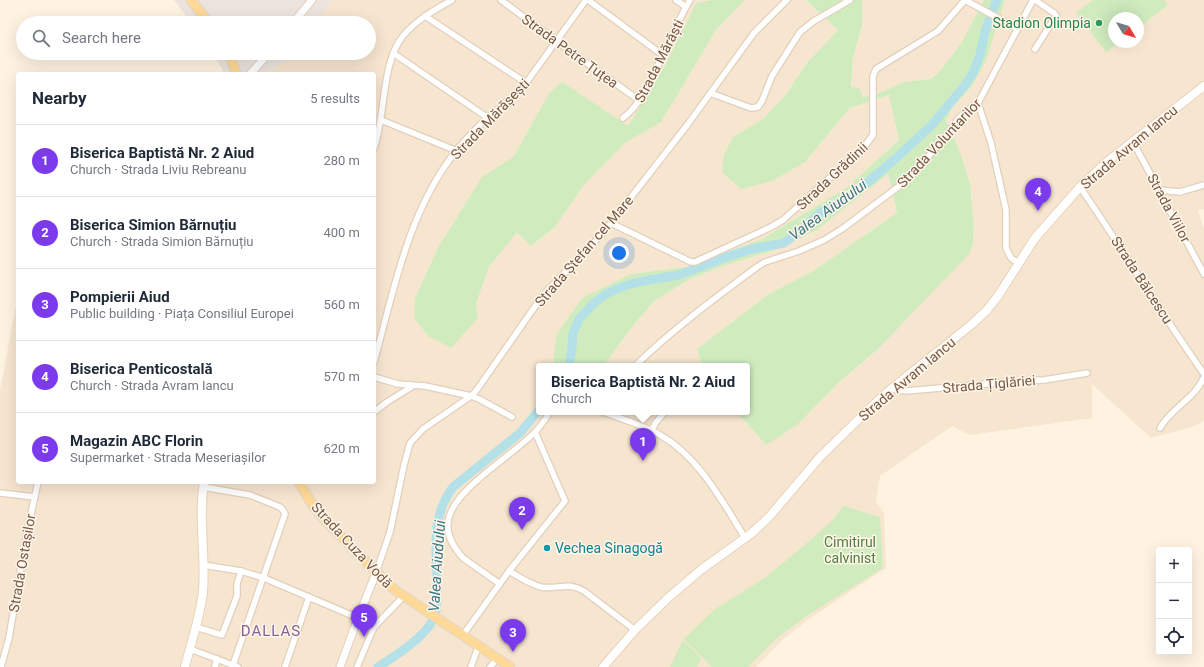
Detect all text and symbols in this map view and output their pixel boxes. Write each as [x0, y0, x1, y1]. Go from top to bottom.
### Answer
street label: Strada Petre Țuțea [518, 11, 621, 92]
north arrow [1108, 12, 1144, 48]
place label: Stadion Olimpia [992, 15, 1091, 31]
search box [16, 16, 376, 60]
street label: Strada Mărăști [631, 17, 688, 106]
marker: Stadion Olimpia [1094, 18, 1104, 28]
icon: search [30, 27, 52, 49]
text: Search here [62, 29, 141, 47]
street label: Strada Mărășești [448, 75, 533, 163]
text: Nearby [32, 88, 87, 108]
text: 5 results [310, 91, 360, 106]
street label: Strada Voluntarilor [894, 95, 985, 191]
street label: Strada Avram Iancu [1077, 102, 1181, 192]
street label: Strada Grădinii [793, 139, 871, 213]
text: Biserica Baptistă Nr. 2 Aiud [70, 144, 254, 162]
text: 1 [41, 153, 49, 168]
text: 280 m [323, 153, 360, 168]
text: Church · Strada Liviu Rebreanu [70, 162, 247, 177]
street label: Strada Viilor [1144, 171, 1194, 245]
water label: Valea Aiudului [785, 175, 871, 244]
pin: 4 [1025, 178, 1051, 211]
street label: Strada Ștefan cel Mare [532, 192, 637, 310]
text: Biserica Simion Bărnuțiu [70, 216, 237, 234]
text: 2 [41, 225, 49, 240]
text: 400 m [323, 225, 360, 240]
street label: Strada Bălcescu [1108, 233, 1176, 327]
text: Church · Strada Simion Bărnuțiu [70, 234, 253, 249]
your location [609, 243, 629, 263]
text: Pompierii Aiud [70, 288, 170, 306]
text: 3 [41, 297, 49, 312]
text: 560 m [323, 297, 360, 312]
text: Public building · Piața Consiliul Europei [70, 306, 294, 321]
street label: Strada Avram Iancu [855, 334, 959, 424]
text: Biserica Penticostală [70, 360, 213, 378]
popup [536, 363, 750, 415]
text: 4 [41, 369, 49, 384]
text: 570 m [323, 369, 360, 384]
street label: Strada Țiglăriei [942, 372, 1036, 397]
text: Biserica Baptistă Nr. 2 Aiud [551, 373, 735, 391]
text: Church · Strada Avram Iancu [70, 378, 234, 393]
text: Church [551, 391, 592, 406]
pin: 1 [630, 428, 656, 461]
text: Magazin ABC Florin [70, 432, 203, 450]
text: 5 [41, 441, 49, 456]
text: 620 m [323, 441, 360, 456]
text: Supermarket · Strada Meseriașilor [70, 450, 266, 465]
pin: 2 [509, 497, 535, 530]
street label: Strada Cuza Vodă [308, 499, 396, 591]
street label: Strada Ostașilor [5, 512, 40, 614]
water label: Valea Aiudului [425, 519, 449, 613]
park label: Cimitirul calvinist [824, 534, 876, 566]
place label: Vechea Sinagogă [555, 540, 663, 556]
marker: Vechea Sinagogă [542, 543, 552, 553]
map controls [1156, 547, 1192, 655]
button: + [1156, 547, 1192, 583]
button: − [1156, 583, 1192, 619]
pin: 5 [351, 604, 377, 637]
pin: 3 [500, 619, 526, 652]
button: locate [1156, 619, 1192, 655]
district label: DALLAS [241, 622, 301, 640]

